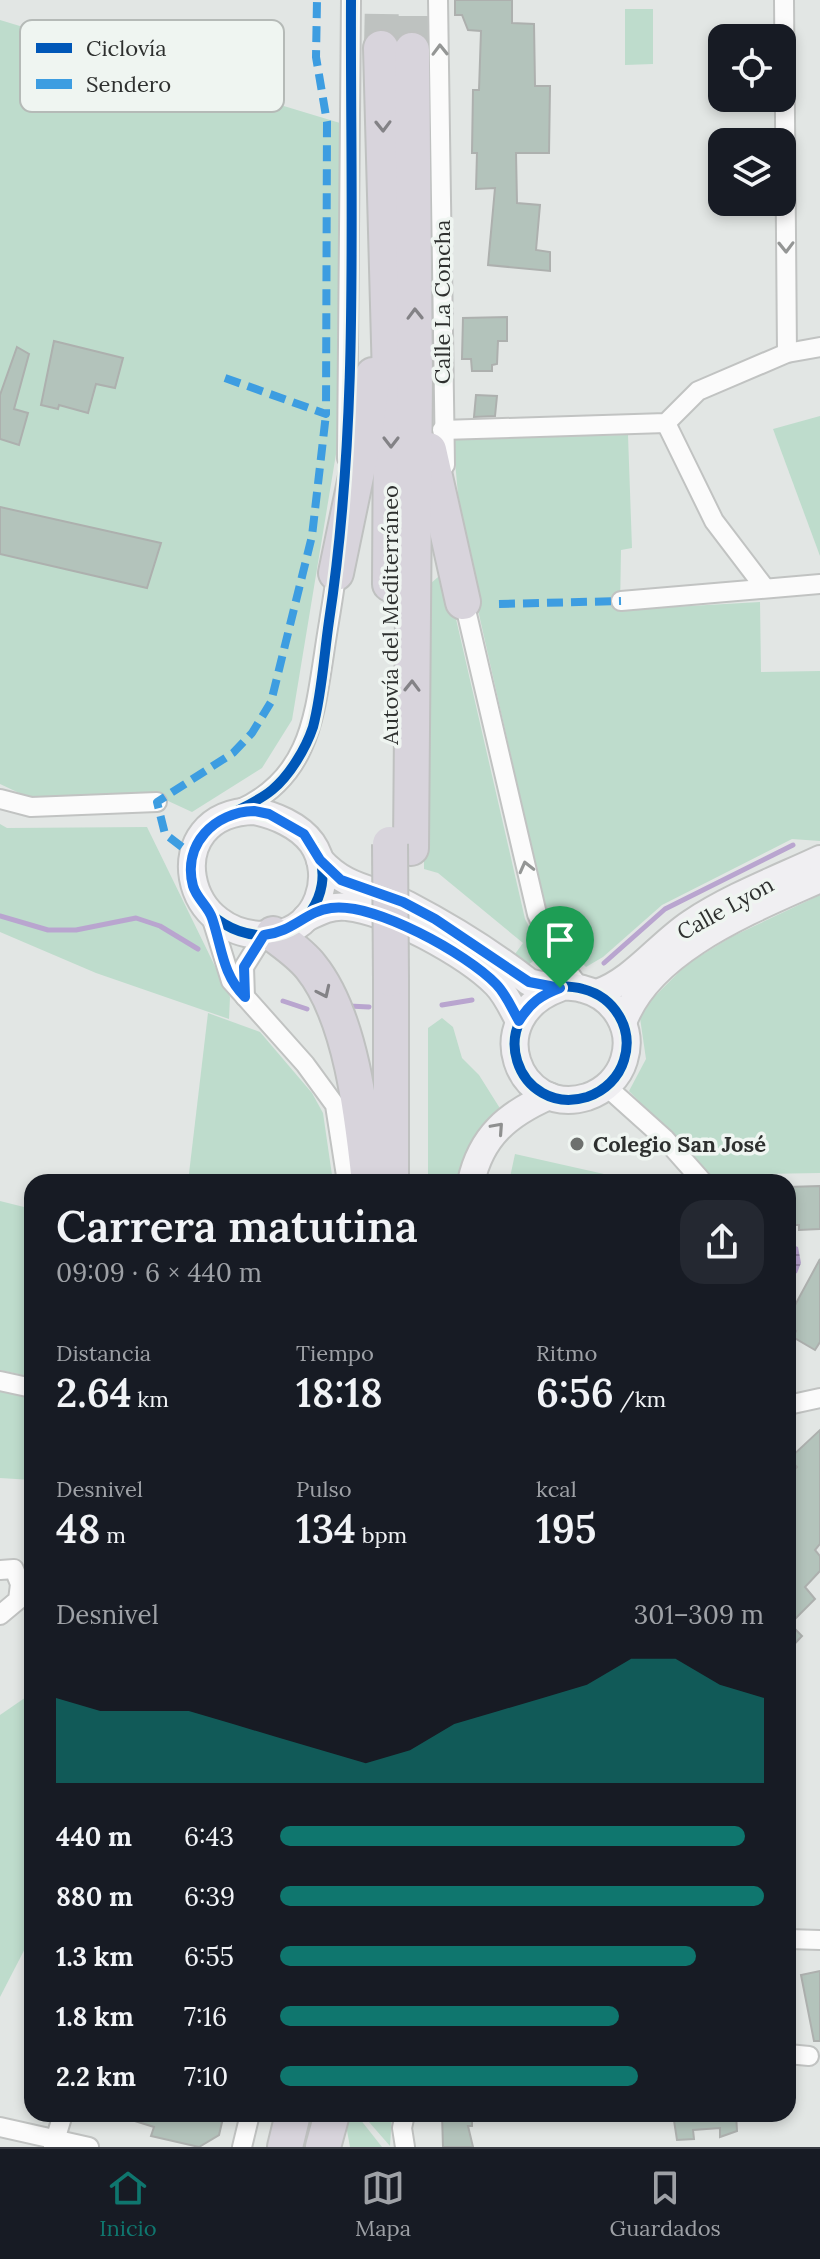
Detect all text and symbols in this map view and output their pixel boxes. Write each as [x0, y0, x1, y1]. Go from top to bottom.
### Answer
legend [20, 20, 284, 112]
map controls [708, 24, 796, 216]
button: locate [708, 24, 796, 112]
text: Ciclovía [86, 34, 167, 62]
one-way arrow [431, 43, 448, 56]
text: Sendero [86, 70, 171, 98]
one-way arrow [374, 120, 392, 133]
button: layers [708, 128, 796, 216]
street label: Calle La Concha [428, 220, 456, 384]
one-way arrow [777, 241, 795, 254]
one-way arrow [406, 307, 424, 320]
one-way arrow [382, 436, 400, 449]
street label: Autovía del Mediterráneo [376, 485, 404, 746]
one-way arrow [404, 679, 421, 692]
one-way arrow [518, 860, 535, 874]
street label: Calle Lyon [672, 870, 778, 946]
pin [526, 906, 594, 988]
icon: arrive [538, 918, 582, 962]
one-way arrow [314, 983, 330, 998]
one-way arrow [488, 1123, 503, 1137]
place label: Colegio San José [593, 1130, 766, 1158]
marker: Colegio San José [568, 1135, 586, 1153]
text: Carrera matutina [56, 1198, 418, 1254]
button: share [680, 1200, 764, 1284]
text: 09:09 · 6 × 440 m [56, 1256, 262, 1289]
text: Distancia [56, 1339, 151, 1367]
text: Tiempo [296, 1339, 374, 1367]
text: Ritmo [536, 1339, 597, 1367]
text: 2.64 [56, 1367, 132, 1418]
text: 18:18 [296, 1367, 383, 1418]
text: 6:56 [536, 1367, 614, 1418]
text: km [132, 1385, 169, 1413]
text: /km [614, 1385, 666, 1413]
text: Desnivel [56, 1475, 143, 1503]
text: Pulso [296, 1475, 352, 1503]
text: kcal [536, 1475, 577, 1503]
text: 48 [56, 1503, 101, 1554]
text: 134 [296, 1503, 356, 1554]
text: 195 [536, 1503, 596, 1554]
text: m [101, 1521, 126, 1549]
text: bpm [356, 1521, 407, 1549]
text: Desnivel [56, 1598, 159, 1631]
text: 301–309 m [634, 1598, 764, 1631]
text: 440 m [56, 1820, 132, 1853]
text: 6:43 [184, 1820, 234, 1853]
text: 880 m [56, 1880, 133, 1913]
text: 6:39 [184, 1880, 235, 1913]
text: 1.3 km [56, 1940, 133, 1973]
text: 6:55 [184, 1940, 234, 1973]
text: 1.8 km [56, 2000, 134, 2033]
text: 7:16 [184, 2000, 227, 2033]
text: 2.2 km [56, 2060, 136, 2093]
text: 7:10 [184, 2060, 228, 2093]
tab: Inicio [99, 2166, 157, 2242]
tab: Mapa [355, 2166, 411, 2242]
tab: Guardados [609, 2166, 721, 2242]

